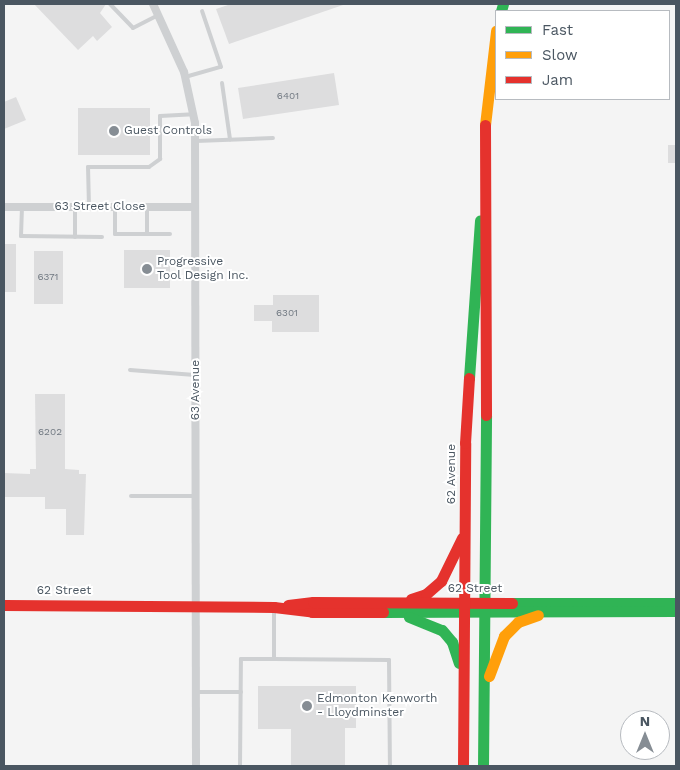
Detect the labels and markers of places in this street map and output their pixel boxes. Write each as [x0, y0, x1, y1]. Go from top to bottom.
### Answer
place label: Guest Controls [124, 124, 212, 138]
marker: Guest Controls [108, 125, 120, 137]
place label: Progressive Tool Design Inc. [157, 255, 249, 283]
marker: Progressive Tool Design Inc. [141, 263, 153, 275]
place label: Edmonton Kenworth - Lloydminster [317, 692, 437, 720]
marker: Edmonton Kenworth - Lloydminster [301, 700, 313, 712]

